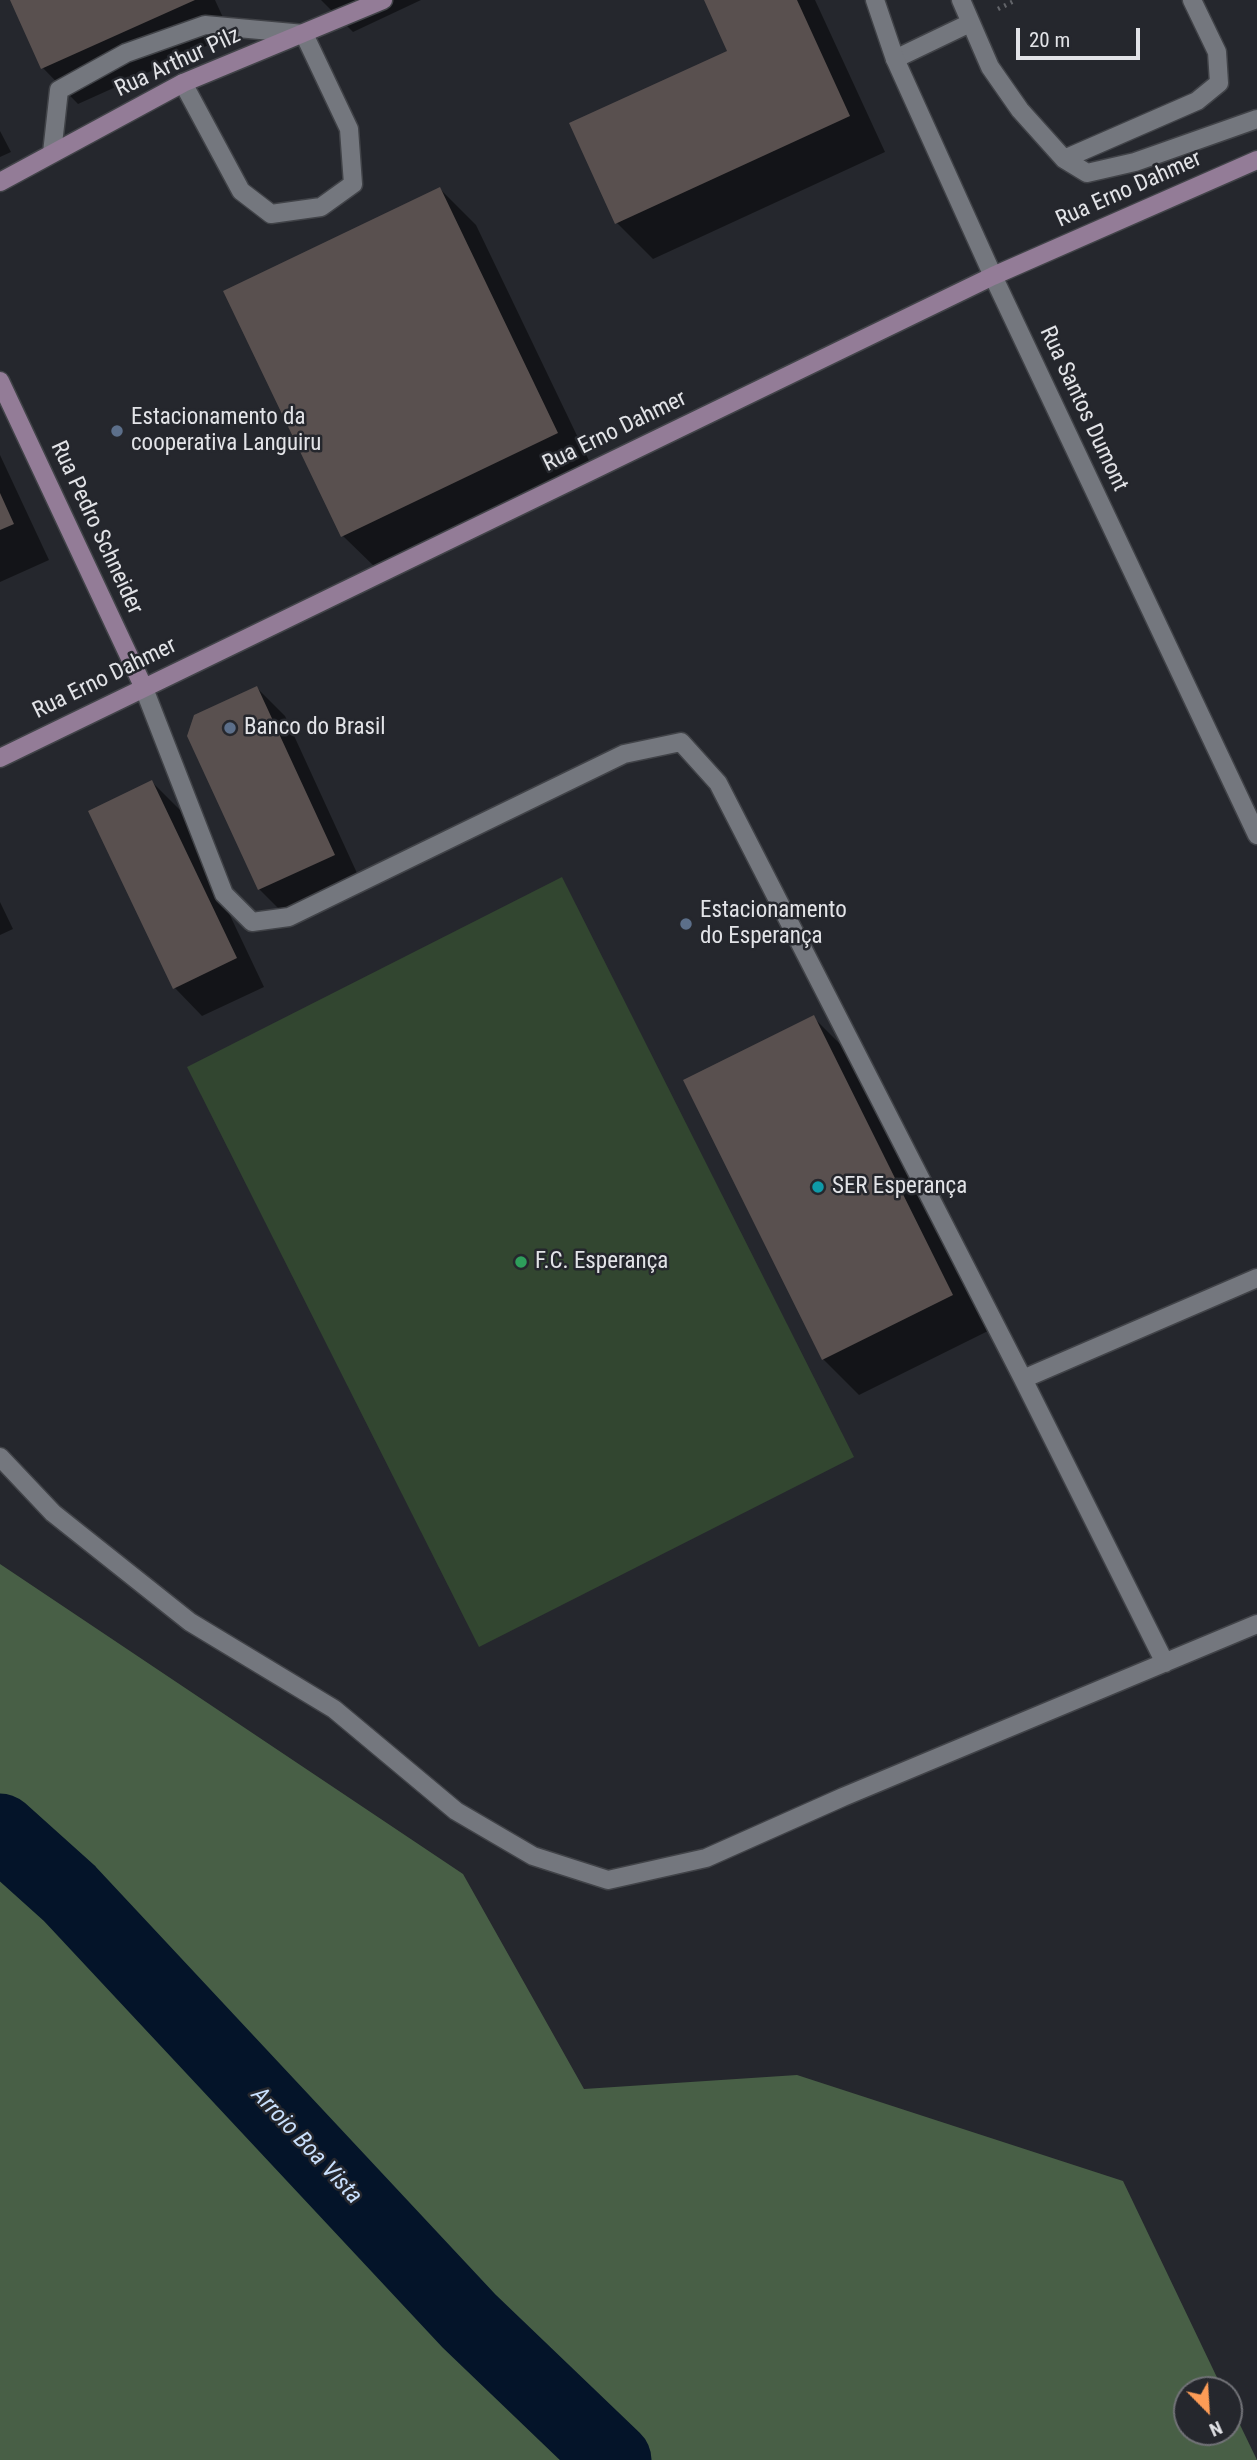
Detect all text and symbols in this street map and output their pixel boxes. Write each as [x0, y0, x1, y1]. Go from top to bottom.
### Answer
scale bar [1019, 14, 1143, 58]
street label: Rua Arthur Pilz [111, 22, 245, 104]
text: 20 m [1029, 28, 1070, 52]
street label: Rua Erno Dahmer [1052, 146, 1206, 234]
street label: Rua Santos Dumont [1033, 322, 1133, 496]
street label: Rua Erno Dahmer [539, 385, 691, 479]
place label: Estacionamento da cooperativa Languiru [131, 404, 321, 458]
marker: Estacionamento da cooperativa Languiru [109, 423, 125, 439]
street label: Rua Pedro Schneider [44, 437, 148, 619]
street label: Rua Erno Dahmer [29, 632, 181, 726]
place label: Banco do Brasil [244, 714, 386, 742]
marker: Banco do Brasil [222, 720, 238, 736]
place label: Estacionamento do Esperança [700, 897, 847, 951]
marker: Estacionamento do Esperança [678, 916, 694, 932]
place label: SER Esperança [832, 1173, 967, 1201]
marker: SER Esperança [810, 1179, 826, 1195]
place label: F.C. Esperança [535, 1248, 668, 1276]
marker: F.C. Esperança [513, 1254, 529, 1270]
water label: Arroio Boa Vista [244, 2081, 368, 2211]
north arrow [1173, 2376, 1243, 2446]
text: N [1206, 2416, 1226, 2442]

